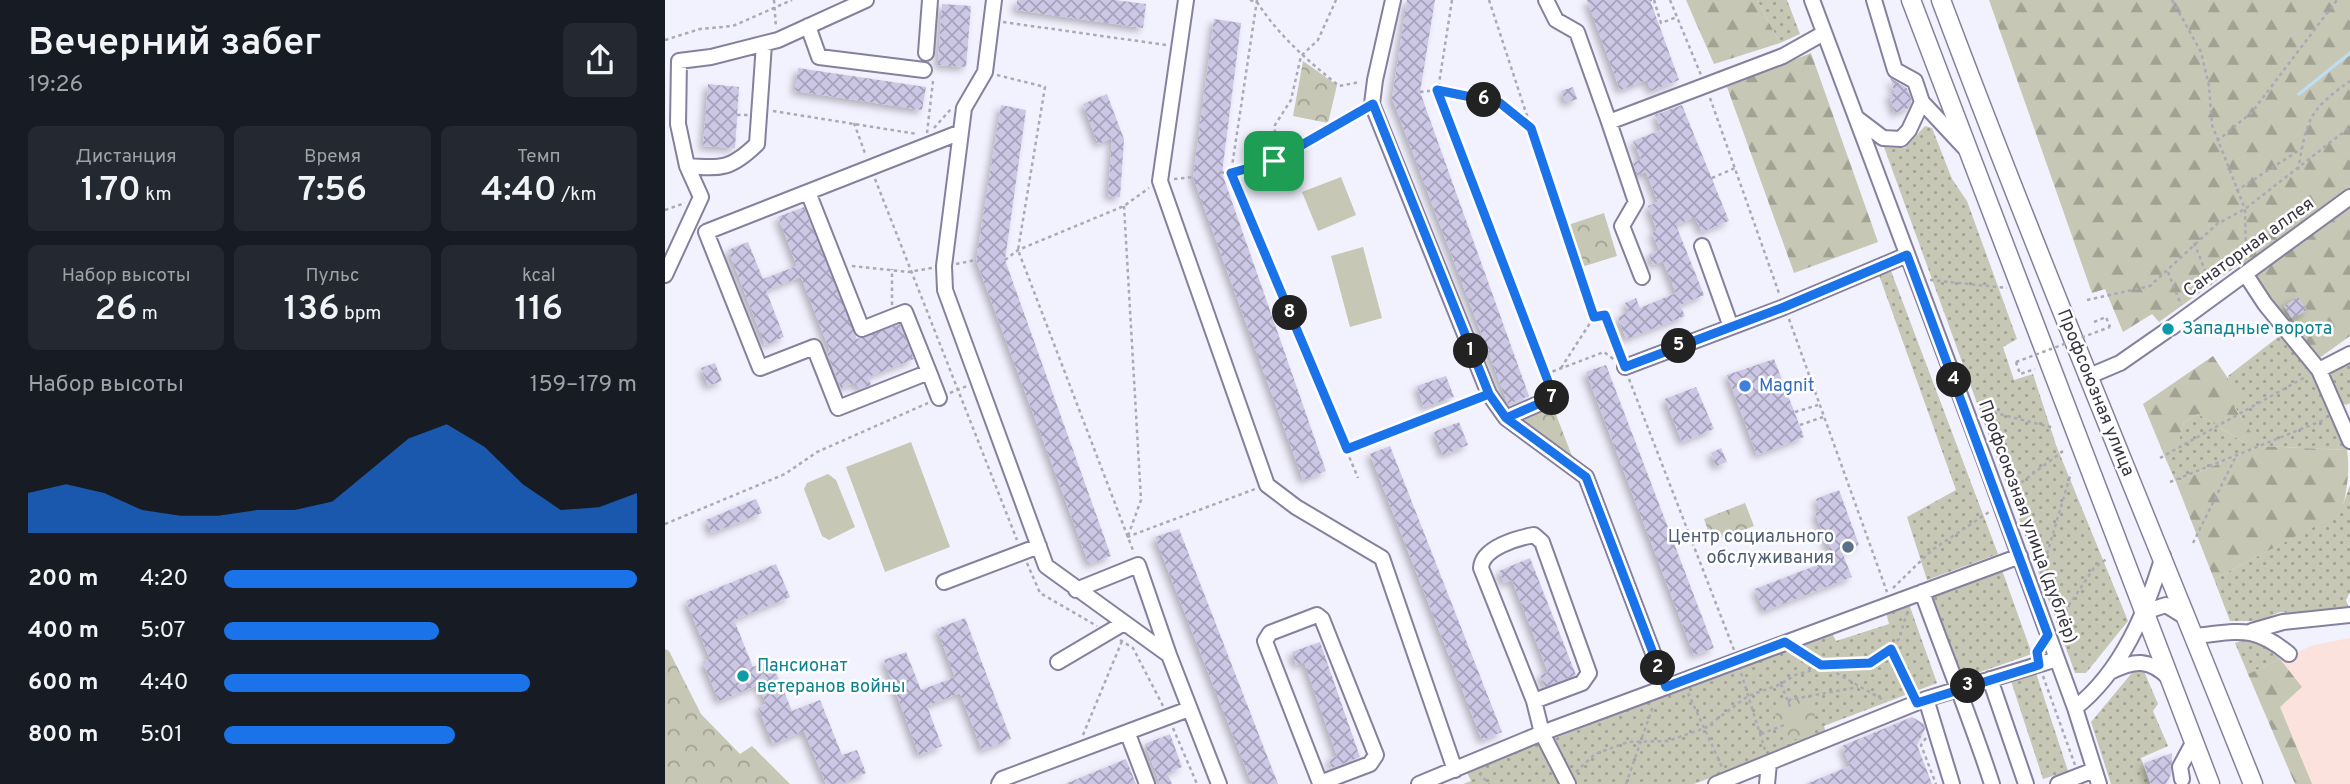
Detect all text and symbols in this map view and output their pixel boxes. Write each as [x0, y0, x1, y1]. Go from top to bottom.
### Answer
text: Вечерний забег [28, 20, 321, 69]
button: share [563, 23, 637, 97]
text: 19:26 [28, 71, 83, 100]
pin: 6 [1467, 82, 1501, 118]
text: 6 [1478, 87, 1489, 111]
pin [1244, 131, 1304, 191]
icon: arrive [1255, 142, 1293, 180]
text: Дистанция [76, 145, 177, 169]
text: Время [304, 145, 361, 169]
text: Темп [517, 145, 561, 169]
text: 1.70 [81, 169, 141, 213]
text: 7:56 [298, 169, 367, 213]
text: 4:40 [481, 169, 557, 213]
text: km [141, 183, 172, 207]
text: /km [557, 183, 597, 207]
street label: Санаторная аллея [2179, 193, 2319, 303]
text: Набор высоты [62, 264, 191, 288]
text: Пульс [305, 264, 360, 288]
text: kcal [522, 264, 556, 288]
text: 26 [95, 288, 137, 332]
text: 136 [284, 288, 340, 332]
text: 116 [514, 288, 563, 332]
pin: 8 [1273, 296, 1307, 330]
text: 8 [1284, 300, 1295, 324]
text: m [137, 302, 158, 326]
text: bpm [340, 302, 381, 326]
street label: Профсоюзная улица [2051, 306, 2139, 480]
place label: Западные ворота [2182, 318, 2332, 341]
marker: Западные ворота [2160, 321, 2176, 337]
pin: 5 [1661, 328, 1697, 364]
text: 5 [1673, 333, 1684, 357]
pin: 1 [1453, 334, 1489, 368]
text: 1 [1467, 338, 1474, 362]
pin: 4 [1937, 362, 1971, 398]
text: 4 [1947, 367, 1960, 391]
text: Набор высоты [28, 371, 184, 400]
text: 159–179 m [530, 371, 637, 400]
place label: Magnit [1759, 375, 1814, 398]
marker: Magnit [1737, 378, 1753, 394]
pin: 7 [1535, 380, 1569, 416]
text: 7 [1546, 385, 1557, 409]
street label: Профсоюзная улица (дублёр) [1972, 397, 2082, 647]
place label: Центр социального обслуживания [1668, 526, 1834, 570]
marker: Центр социального обслуживания [1840, 539, 1856, 555]
text: 200 m [28, 565, 98, 594]
text: 4:20 [140, 565, 188, 594]
text: 400 m [28, 617, 99, 646]
text: 5:07 [140, 617, 186, 646]
pin: 2 [1641, 650, 1675, 686]
place label: Пансионат ветеранов войны [757, 655, 906, 699]
text: 2 [1652, 655, 1663, 679]
marker: Пансионат ветеранов войны [735, 668, 751, 684]
pin: 3 [1951, 668, 1985, 704]
text: 600 m [28, 669, 98, 698]
text: 4:40 [140, 669, 189, 698]
text: 3 [1962, 673, 1973, 697]
text: 800 m [28, 721, 98, 750]
text: 5:01 [140, 721, 183, 750]

